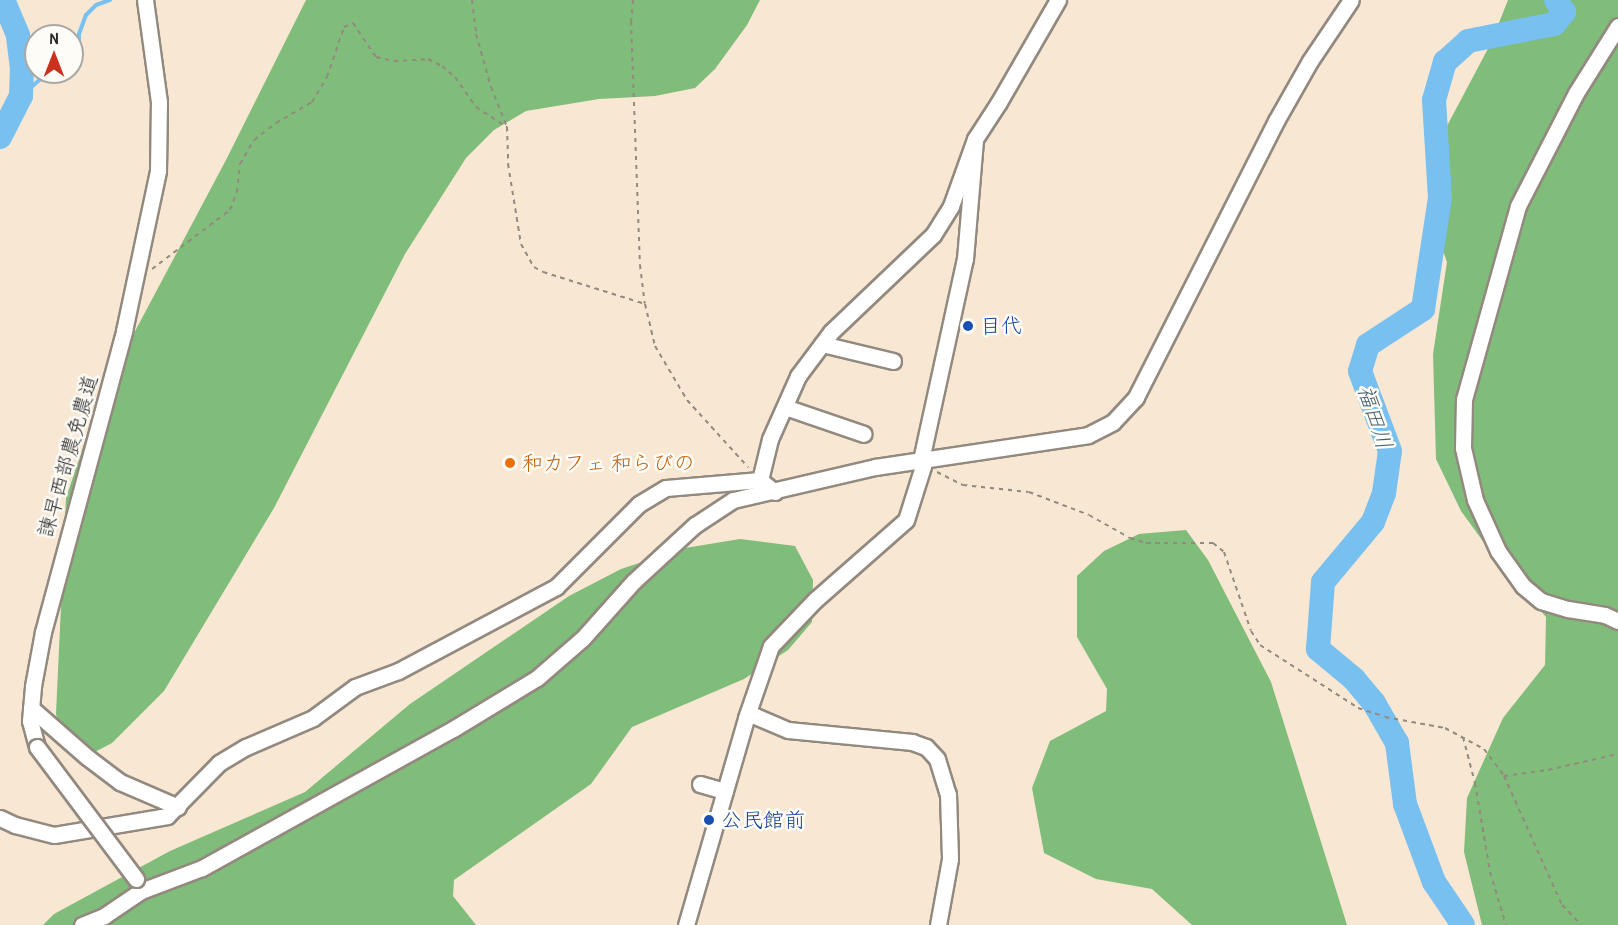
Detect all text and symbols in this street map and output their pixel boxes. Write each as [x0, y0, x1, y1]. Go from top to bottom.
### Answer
north arrow [24, 24, 84, 84]
text: N [50, 27, 58, 49]
place label: 目代 [980, 313, 1022, 339]
marker: 目代 [961, 319, 975, 333]
street label: 諫早西部農免農道 [33, 372, 103, 540]
water label: 福田川 [1352, 382, 1398, 452]
place label: 和カフェ 和らびの [522, 450, 695, 476]
marker: 和カフェ 和らびの [503, 456, 517, 470]
place label: 公民館前 [721, 807, 805, 833]
marker: 公民館前 [702, 813, 716, 827]

